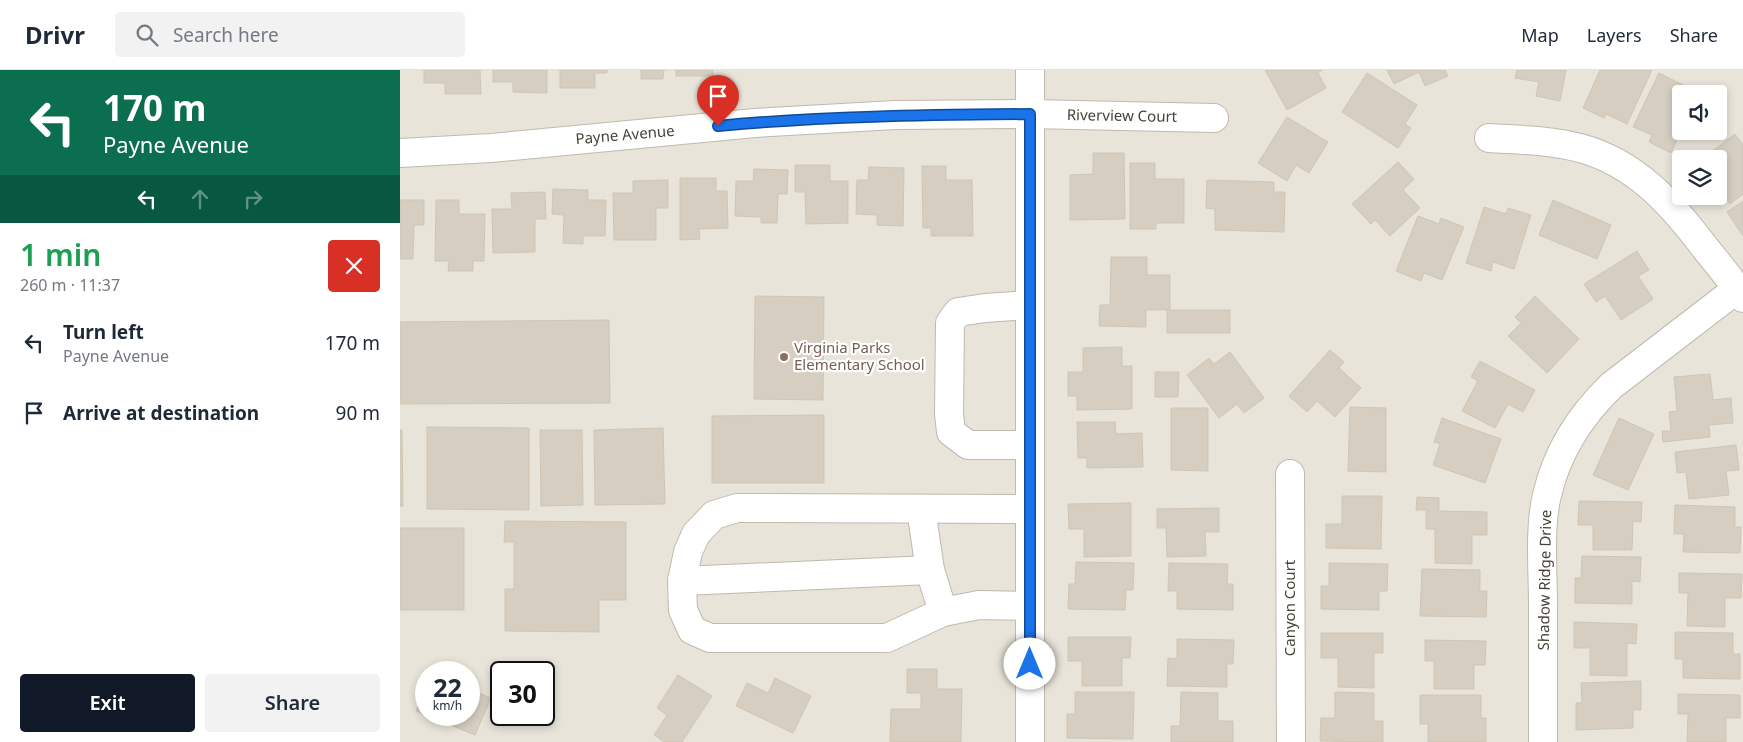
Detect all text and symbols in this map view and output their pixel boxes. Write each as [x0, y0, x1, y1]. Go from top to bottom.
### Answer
search box [115, 12, 465, 57]
text: Drivr [25, 18, 85, 51]
icon: search [133, 21, 161, 49]
text: Search here [173, 22, 279, 48]
text: Map [1521, 23, 1559, 47]
text: Layers [1587, 23, 1642, 47]
text: Share [1670, 23, 1718, 47]
pin [697, 75, 739, 126]
icon: arrive [704, 82, 732, 110]
text: 170 m [103, 84, 206, 131]
map controls [1672, 85, 1727, 205]
button: sound [1672, 85, 1727, 140]
icon: left [20, 90, 85, 155]
street label: Riverview Court [1067, 104, 1178, 126]
street label: Payne Avenue [575, 120, 675, 148]
text: Payne Avenue [103, 129, 249, 159]
button: layers [1672, 150, 1727, 205]
icon: left [133, 185, 161, 213]
icon: ahead [186, 185, 214, 213]
icon: right [239, 185, 267, 213]
text: 1 min [20, 234, 101, 275]
button: close [328, 240, 380, 292]
text: 260 m · 11:37 [20, 274, 120, 296]
text: Turn left [63, 319, 144, 345]
icon: left [20, 329, 48, 357]
text: 170 m [325, 330, 380, 356]
place label: Virginia Parks Elementary School [794, 337, 925, 374]
text: Payne Avenue [63, 345, 169, 367]
marker: Virginia Parks Elementary School [778, 351, 790, 363]
icon: arrive [20, 399, 48, 427]
text: Arrive at destination [63, 400, 259, 426]
text: 90 m [336, 400, 380, 426]
street label: Shadow Ridge Drive [1533, 509, 1555, 651]
street label: Canyon Court [1279, 559, 1299, 656]
position arrow [1003, 637, 1055, 689]
speed limit sign: 30 [490, 661, 555, 726]
text: 22 [433, 670, 462, 704]
button: Exit [20, 674, 195, 732]
button: Share [205, 674, 380, 732]
text: km/h [433, 697, 462, 714]

